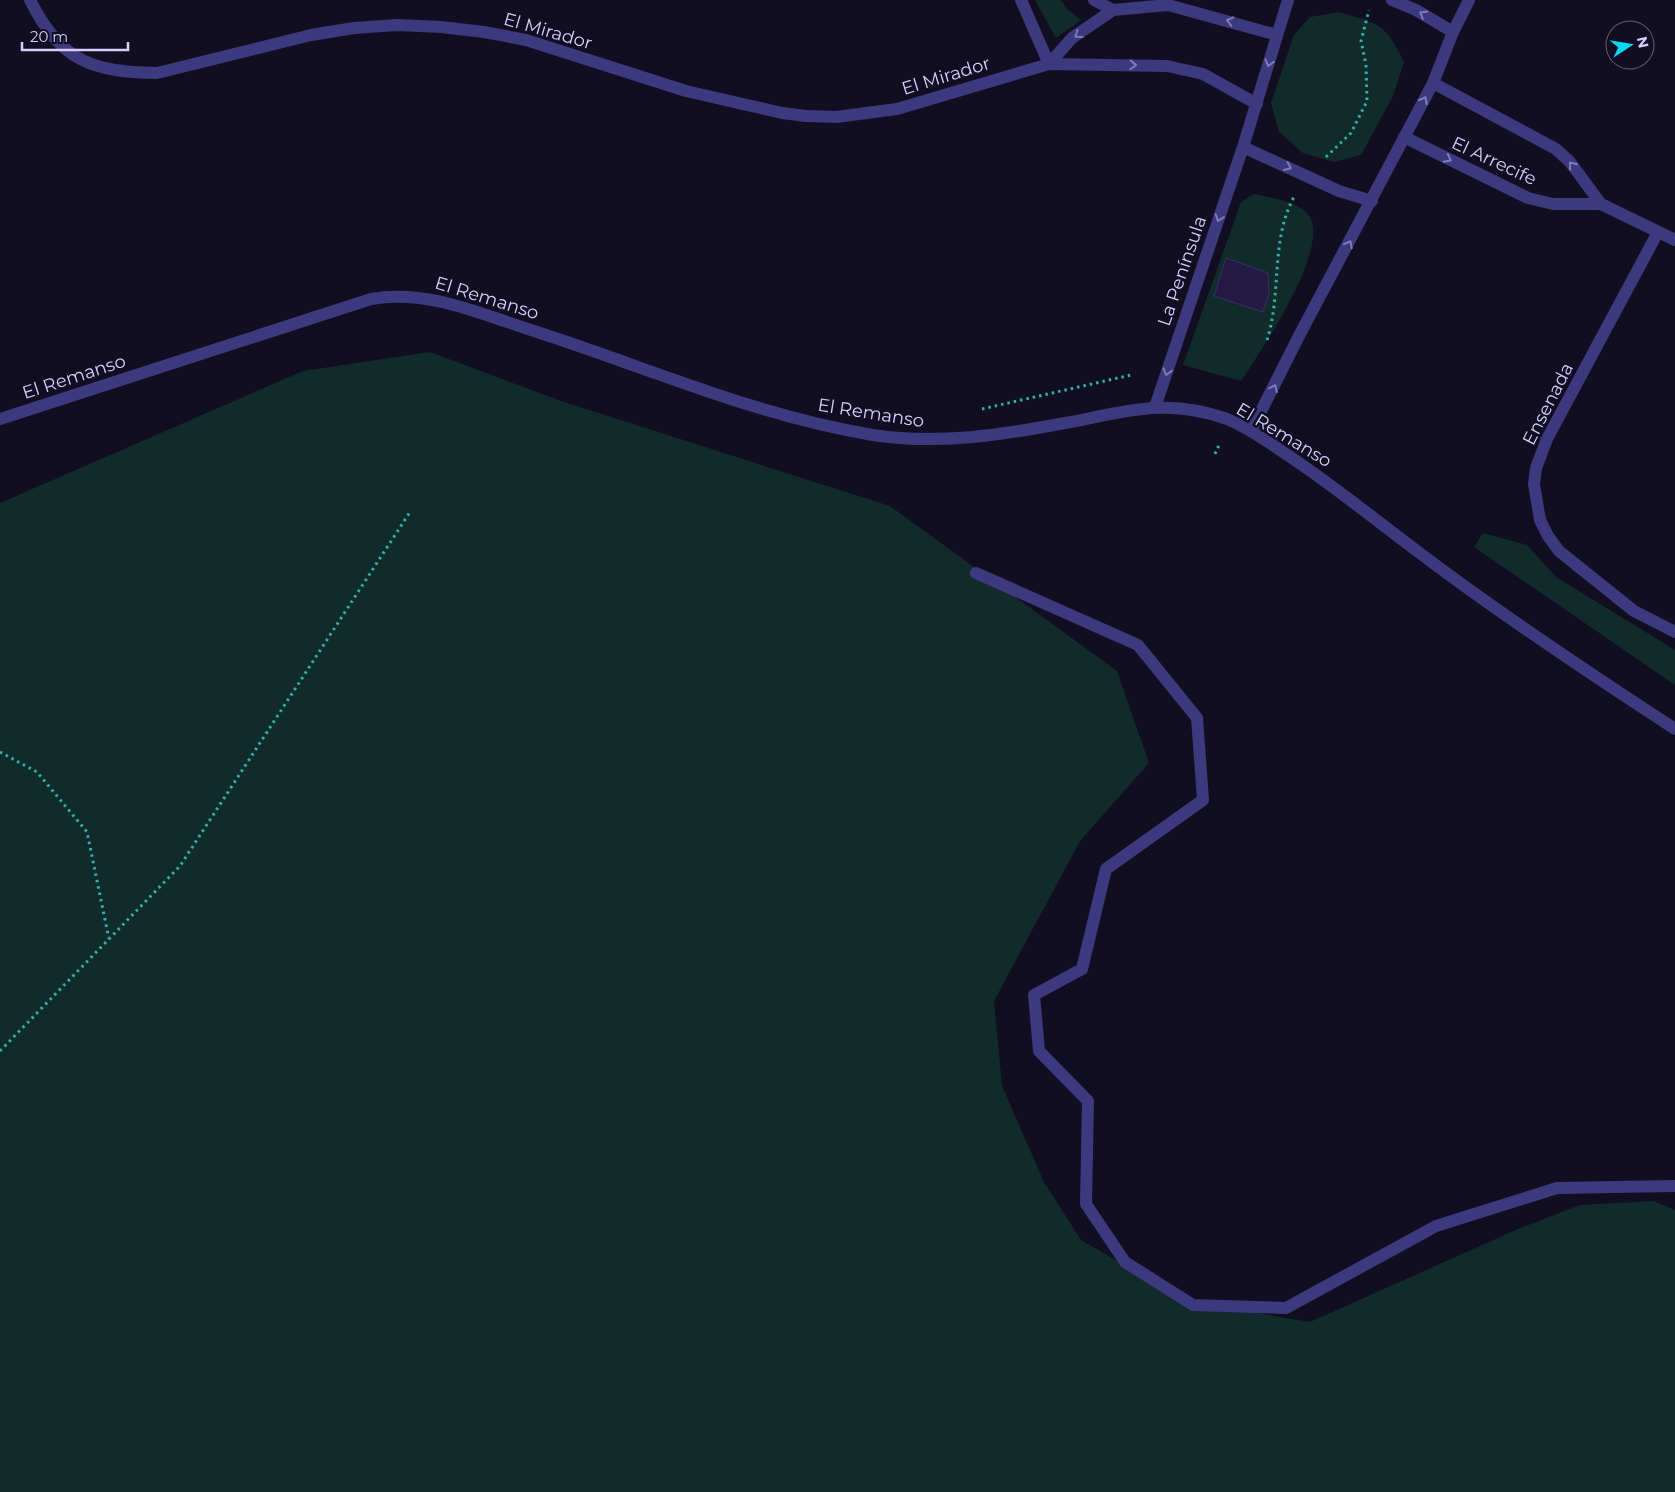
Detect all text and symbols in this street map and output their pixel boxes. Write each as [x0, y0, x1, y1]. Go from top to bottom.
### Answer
street label: El Mirador [501, 8, 595, 54]
one-way arrow [1420, 11, 1429, 21]
one-way arrow [1226, 16, 1235, 27]
scale bar [22, 20, 129, 52]
north arrow [1605, 20, 1655, 70]
text: 20 m [30, 27, 68, 46]
one-way arrow [1075, 29, 1084, 37]
text: N [1633, 35, 1653, 50]
street label: El Mirador [899, 52, 993, 100]
one-way arrow [1129, 59, 1137, 70]
one-way arrow [1264, 59, 1274, 67]
one-way arrow [1418, 96, 1428, 105]
street label: El Arrecife [1448, 132, 1540, 190]
one-way arrow [1443, 153, 1452, 163]
one-way arrow [1282, 161, 1291, 171]
one-way arrow [1568, 162, 1577, 171]
street label: La Península [1153, 213, 1211, 329]
one-way arrow [1214, 213, 1224, 222]
one-way arrow [1343, 240, 1353, 249]
street label: El Remanso [432, 272, 542, 324]
street label: El Remanso [20, 350, 128, 404]
street label: Ensenada [1518, 359, 1578, 449]
one-way arrow [1162, 367, 1172, 376]
one-way arrow [1268, 384, 1278, 393]
street label: El Remanso [816, 394, 926, 432]
street label: El Remanso [1232, 398, 1336, 472]

